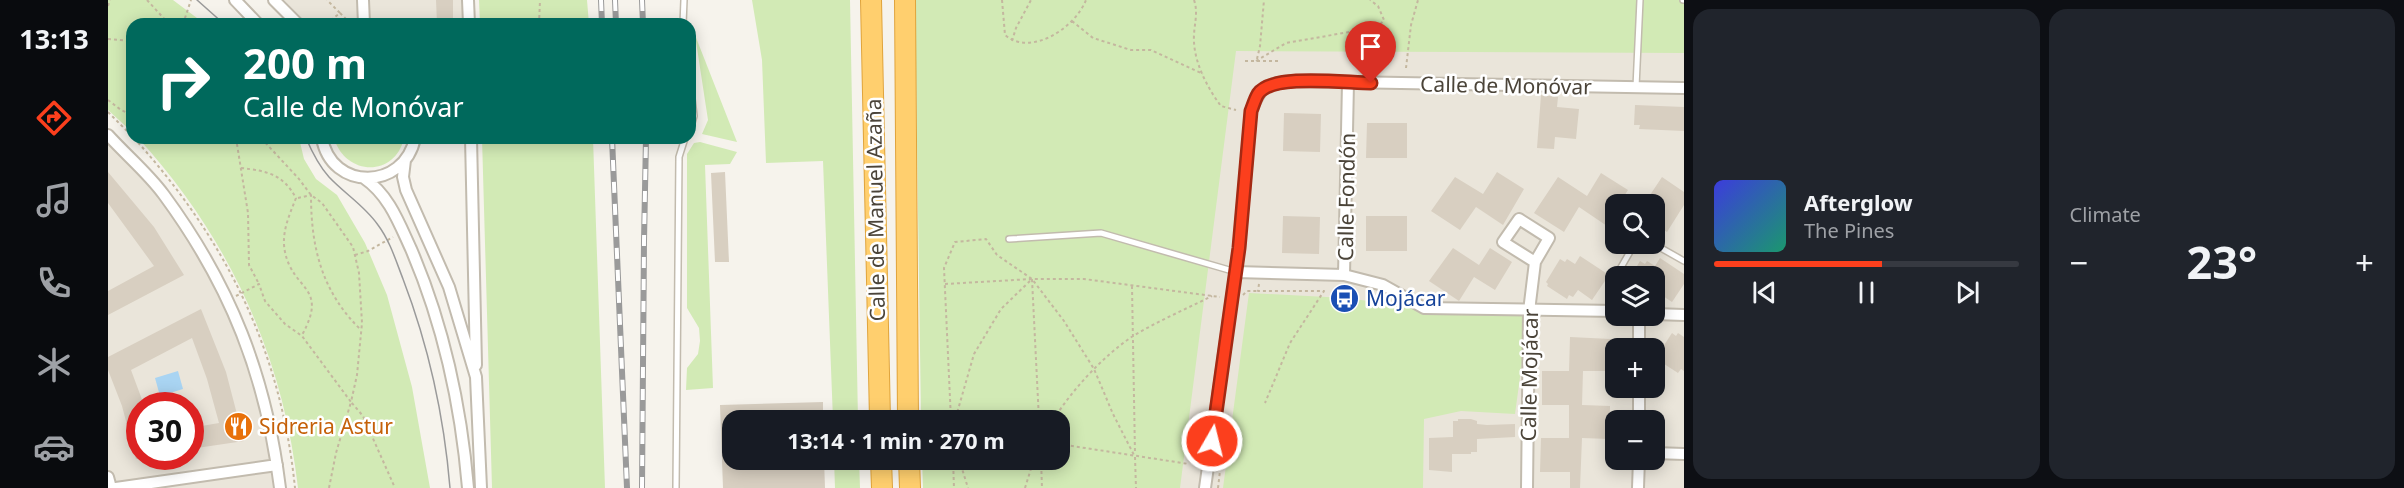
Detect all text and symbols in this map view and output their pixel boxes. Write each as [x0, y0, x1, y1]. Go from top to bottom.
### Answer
text: 13:13 [19, 20, 89, 57]
pin [1345, 21, 1396, 83]
icon: arrive [1354, 30, 1387, 63]
text: 200 m [243, 34, 367, 91]
icon: right [144, 42, 222, 120]
street label: Calle de Monóvar [1420, 70, 1592, 101]
text: Calle de Monóvar [243, 88, 464, 125]
icon: directions [33, 97, 75, 139]
street label: Calle de Manuel Azaña [859, 98, 891, 322]
street label: Calle Fondón [1331, 133, 1361, 261]
icon: music [33, 179, 75, 221]
text: Afterglow [1804, 187, 1913, 217]
map controls [1605, 194, 1665, 470]
button: search [1605, 194, 1665, 254]
text: Climate [2070, 201, 2141, 228]
text: The Pines [1804, 217, 1894, 244]
text: 23° [2186, 231, 2257, 292]
text: − [2070, 240, 2088, 285]
text: + [2355, 240, 2374, 285]
icon: phone [33, 262, 75, 304]
button: layers [1605, 266, 1665, 326]
icon: previous [1748, 276, 1781, 309]
icon: pause [1850, 276, 1883, 309]
icon: next [1951, 276, 1984, 309]
bus stop icon: Mojácar [1329, 282, 1361, 314]
place label: Mojácar [1366, 284, 1446, 312]
street label: Calle Mojácar [1514, 308, 1544, 442]
button: + [1605, 338, 1665, 398]
icon: climate [33, 344, 75, 386]
speed limit sign: 30 [126, 392, 204, 470]
position arrow [1180, 409, 1244, 473]
restaurant icon: Sidreria Astur [222, 410, 254, 442]
button: − [1605, 410, 1665, 470]
place label: Sidreria Astur [259, 412, 393, 440]
text: 13:14 · 1 min · 270 m [787, 425, 1005, 455]
icon: car [33, 426, 75, 468]

